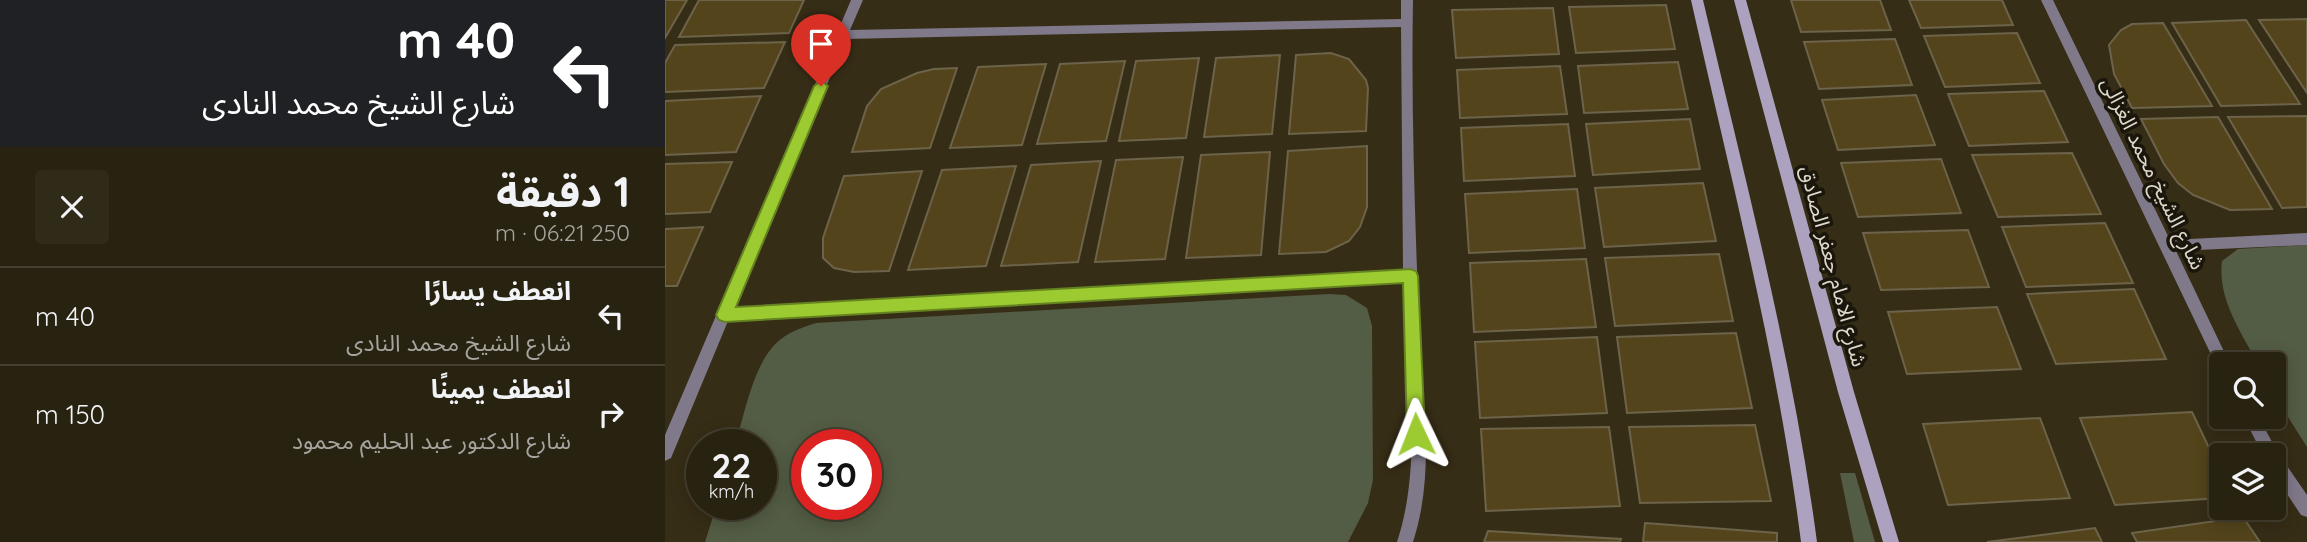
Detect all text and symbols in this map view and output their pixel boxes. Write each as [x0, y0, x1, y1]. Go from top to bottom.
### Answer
text: 40 m [397, 9, 515, 70]
pin [791, 14, 851, 86]
icon: arrive [802, 25, 840, 63]
icon: left [539, 28, 630, 119]
street label: شارع الشيخ محمد الغزالى [2093, 73, 2212, 275]
text: شارع الشيخ محمد النادى [202, 82, 515, 122]
street label: شارع الامام جعفر الصادق [1791, 162, 1873, 371]
text: 1 دقيقة [496, 165, 630, 218]
button: close [35, 170, 109, 244]
text: 250 m · 06:21 [495, 218, 630, 247]
text: انعطف يسارًا [424, 274, 571, 307]
icon: left [592, 297, 630, 335]
text: 40 m [35, 300, 95, 333]
text: شارع الشيخ محمد النادى [346, 328, 571, 357]
map controls [2209, 352, 2286, 520]
button: search [2209, 352, 2286, 429]
text: انعطف يمينًا [431, 372, 571, 405]
icon: right [592, 395, 630, 433]
position arrow [1379, 397, 1453, 471]
text: 150 m [35, 398, 105, 431]
text: شارع الدكتور عبد الحليم محمود [292, 426, 571, 455]
speed limit sign: 30 [791, 429, 882, 520]
text: 22 [712, 443, 751, 487]
button: layers [2209, 443, 2286, 520]
text: km/h [709, 480, 754, 503]

